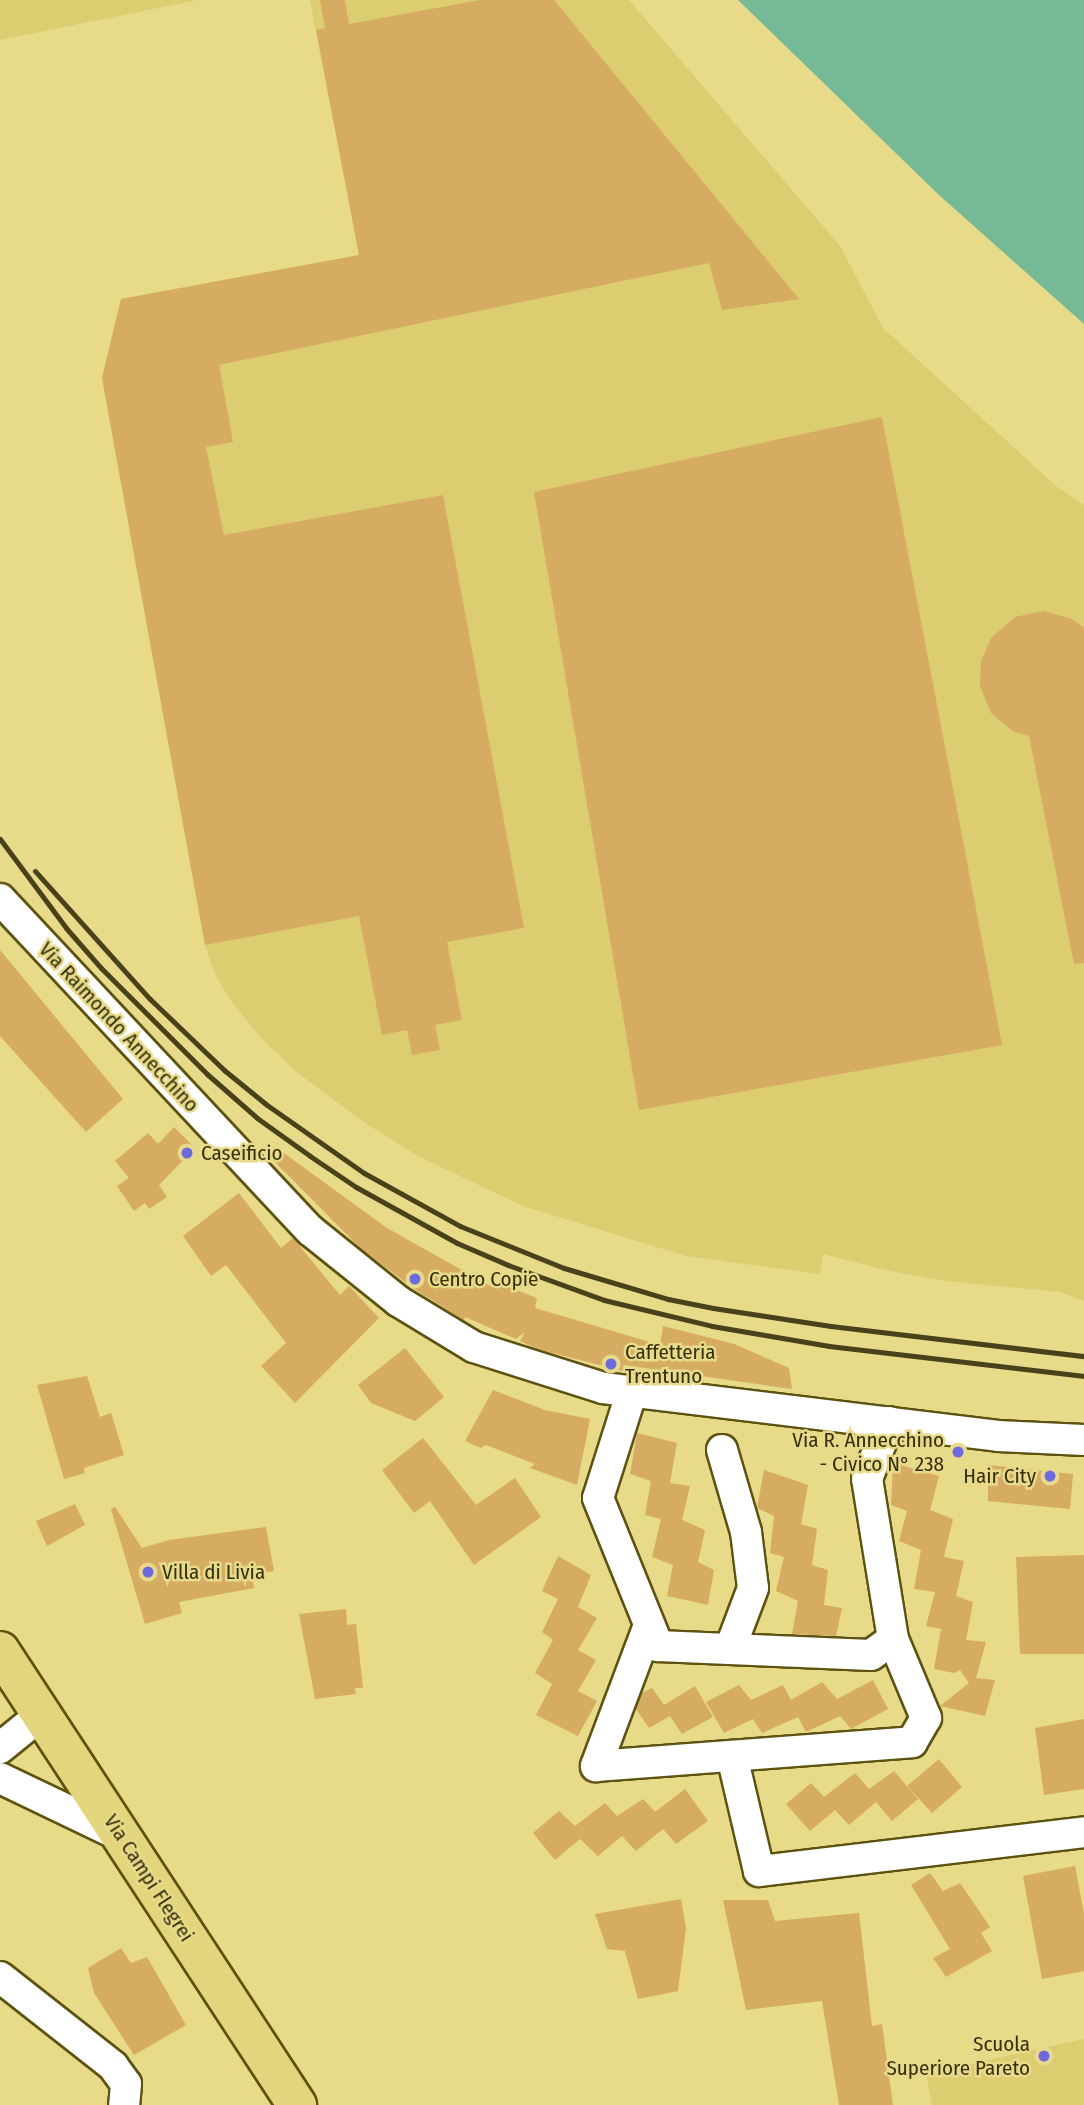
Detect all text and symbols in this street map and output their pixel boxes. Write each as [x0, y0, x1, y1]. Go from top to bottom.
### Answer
street label: Via Raimondo Annecchino [34, 937, 204, 1117]
place label: Caseificio [201, 1140, 283, 1166]
marker: Caseificio [179, 1145, 195, 1161]
place label: Centro Copie [429, 1266, 538, 1292]
marker: Centro Copie [407, 1271, 423, 1287]
place label: Caffetteria Trentuno [625, 1339, 715, 1389]
marker: Caffetteria Trentuno [603, 1356, 619, 1372]
place label: Via R. Annecchino - Civico N° 238 [792, 1427, 944, 1477]
marker: Via R. Annecchino - Civico N° 238 [950, 1444, 966, 1460]
place label: Hair City [963, 1463, 1036, 1489]
marker: Hair City [1042, 1468, 1058, 1484]
place label: Villa di Livia [162, 1559, 265, 1585]
marker: Villa di Livia [140, 1564, 156, 1580]
street label: Via Campi Flegrei [99, 1810, 199, 1946]
place label: Scuola Superiore Pareto [886, 2031, 1030, 2081]
marker: Scuola Superiore Pareto [1036, 2048, 1052, 2064]

